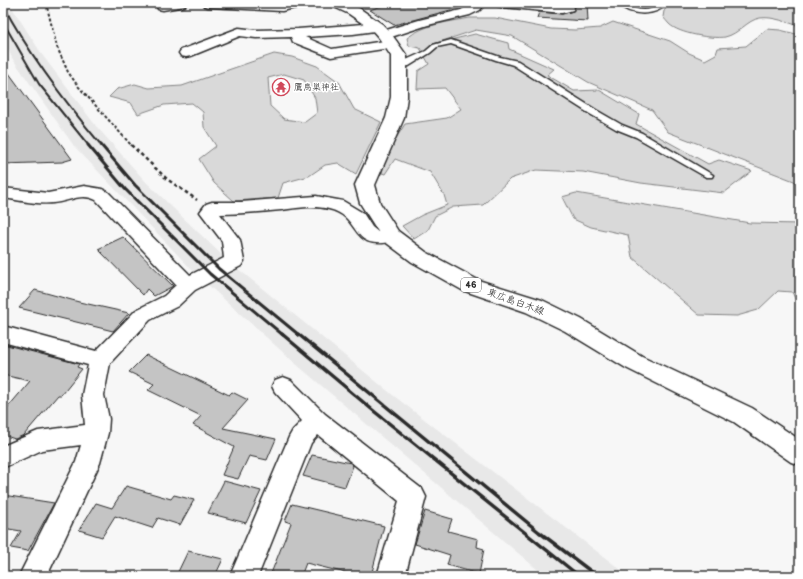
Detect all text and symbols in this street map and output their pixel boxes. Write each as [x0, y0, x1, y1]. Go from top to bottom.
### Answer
temple icon: 鷹鳥巣神社 [271, 77, 291, 97]
place label: 鷹鳥巣神社 [294, 82, 339, 93]
road number: 46 [461, 278, 481, 292]
street label: 東広島白木線 [485, 286, 546, 318]

